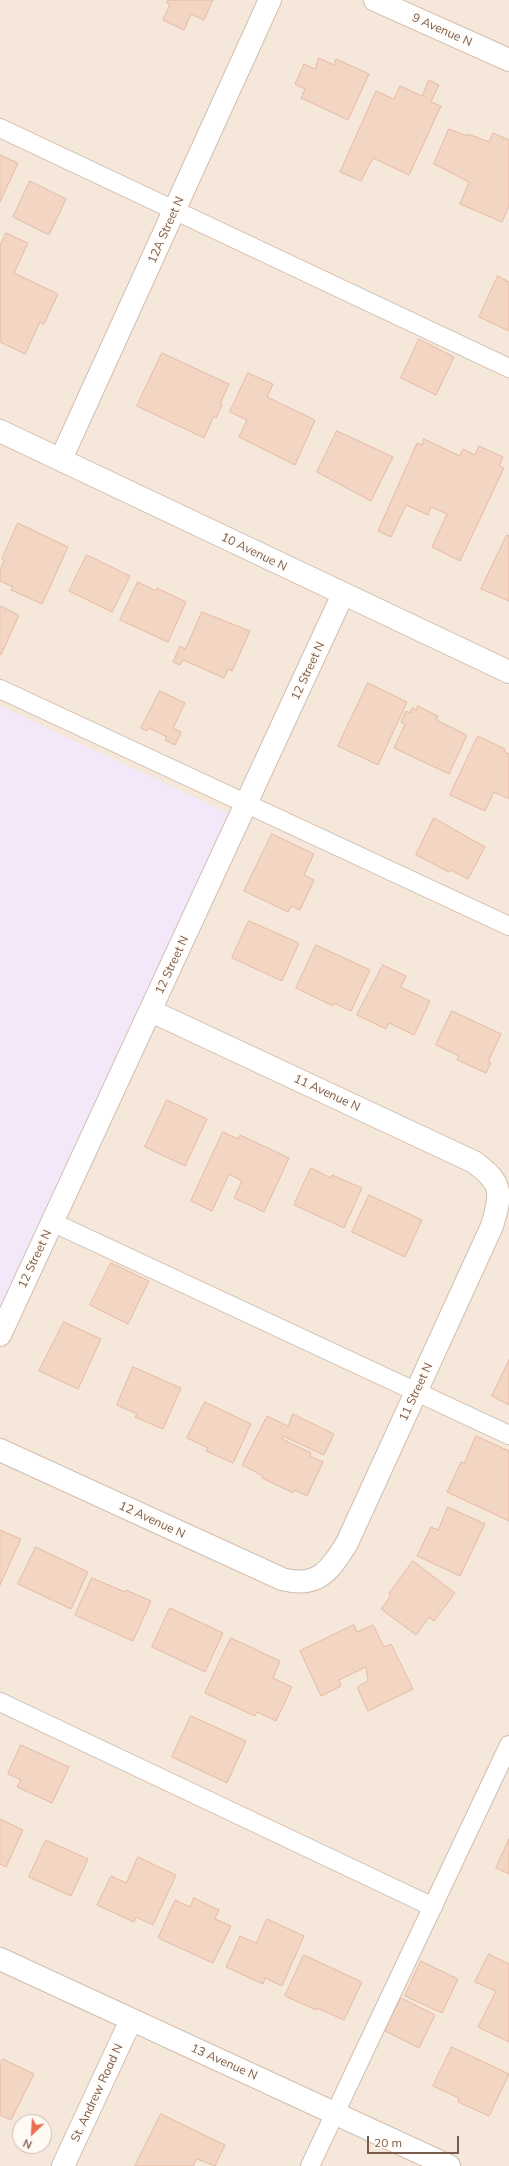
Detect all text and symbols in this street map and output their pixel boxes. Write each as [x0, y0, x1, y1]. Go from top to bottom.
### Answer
street label: 9 Avenue N [410, 10, 474, 50]
street label: 12A Street N [145, 194, 187, 266]
street label: 10 Avenue N [219, 530, 289, 574]
street label: 12 Street N [288, 639, 328, 703]
street label: 12 Street N [152, 933, 192, 997]
street label: 11 Avenue N [292, 1071, 362, 1115]
street label: 12 Street N [15, 1227, 55, 1291]
street label: 11 Street N [396, 1360, 436, 1424]
street label: 12 Avenue N [117, 1498, 187, 1542]
street label: 13 Avenue N [188, 2041, 260, 2083]
street label: St. Andrew Road N [68, 2042, 126, 2144]
north arrow [12, 2114, 52, 2154]
scale bar [369, 2128, 461, 2154]
text: 20 m [374, 2135, 402, 2150]
text: N [21, 2136, 34, 2152]

